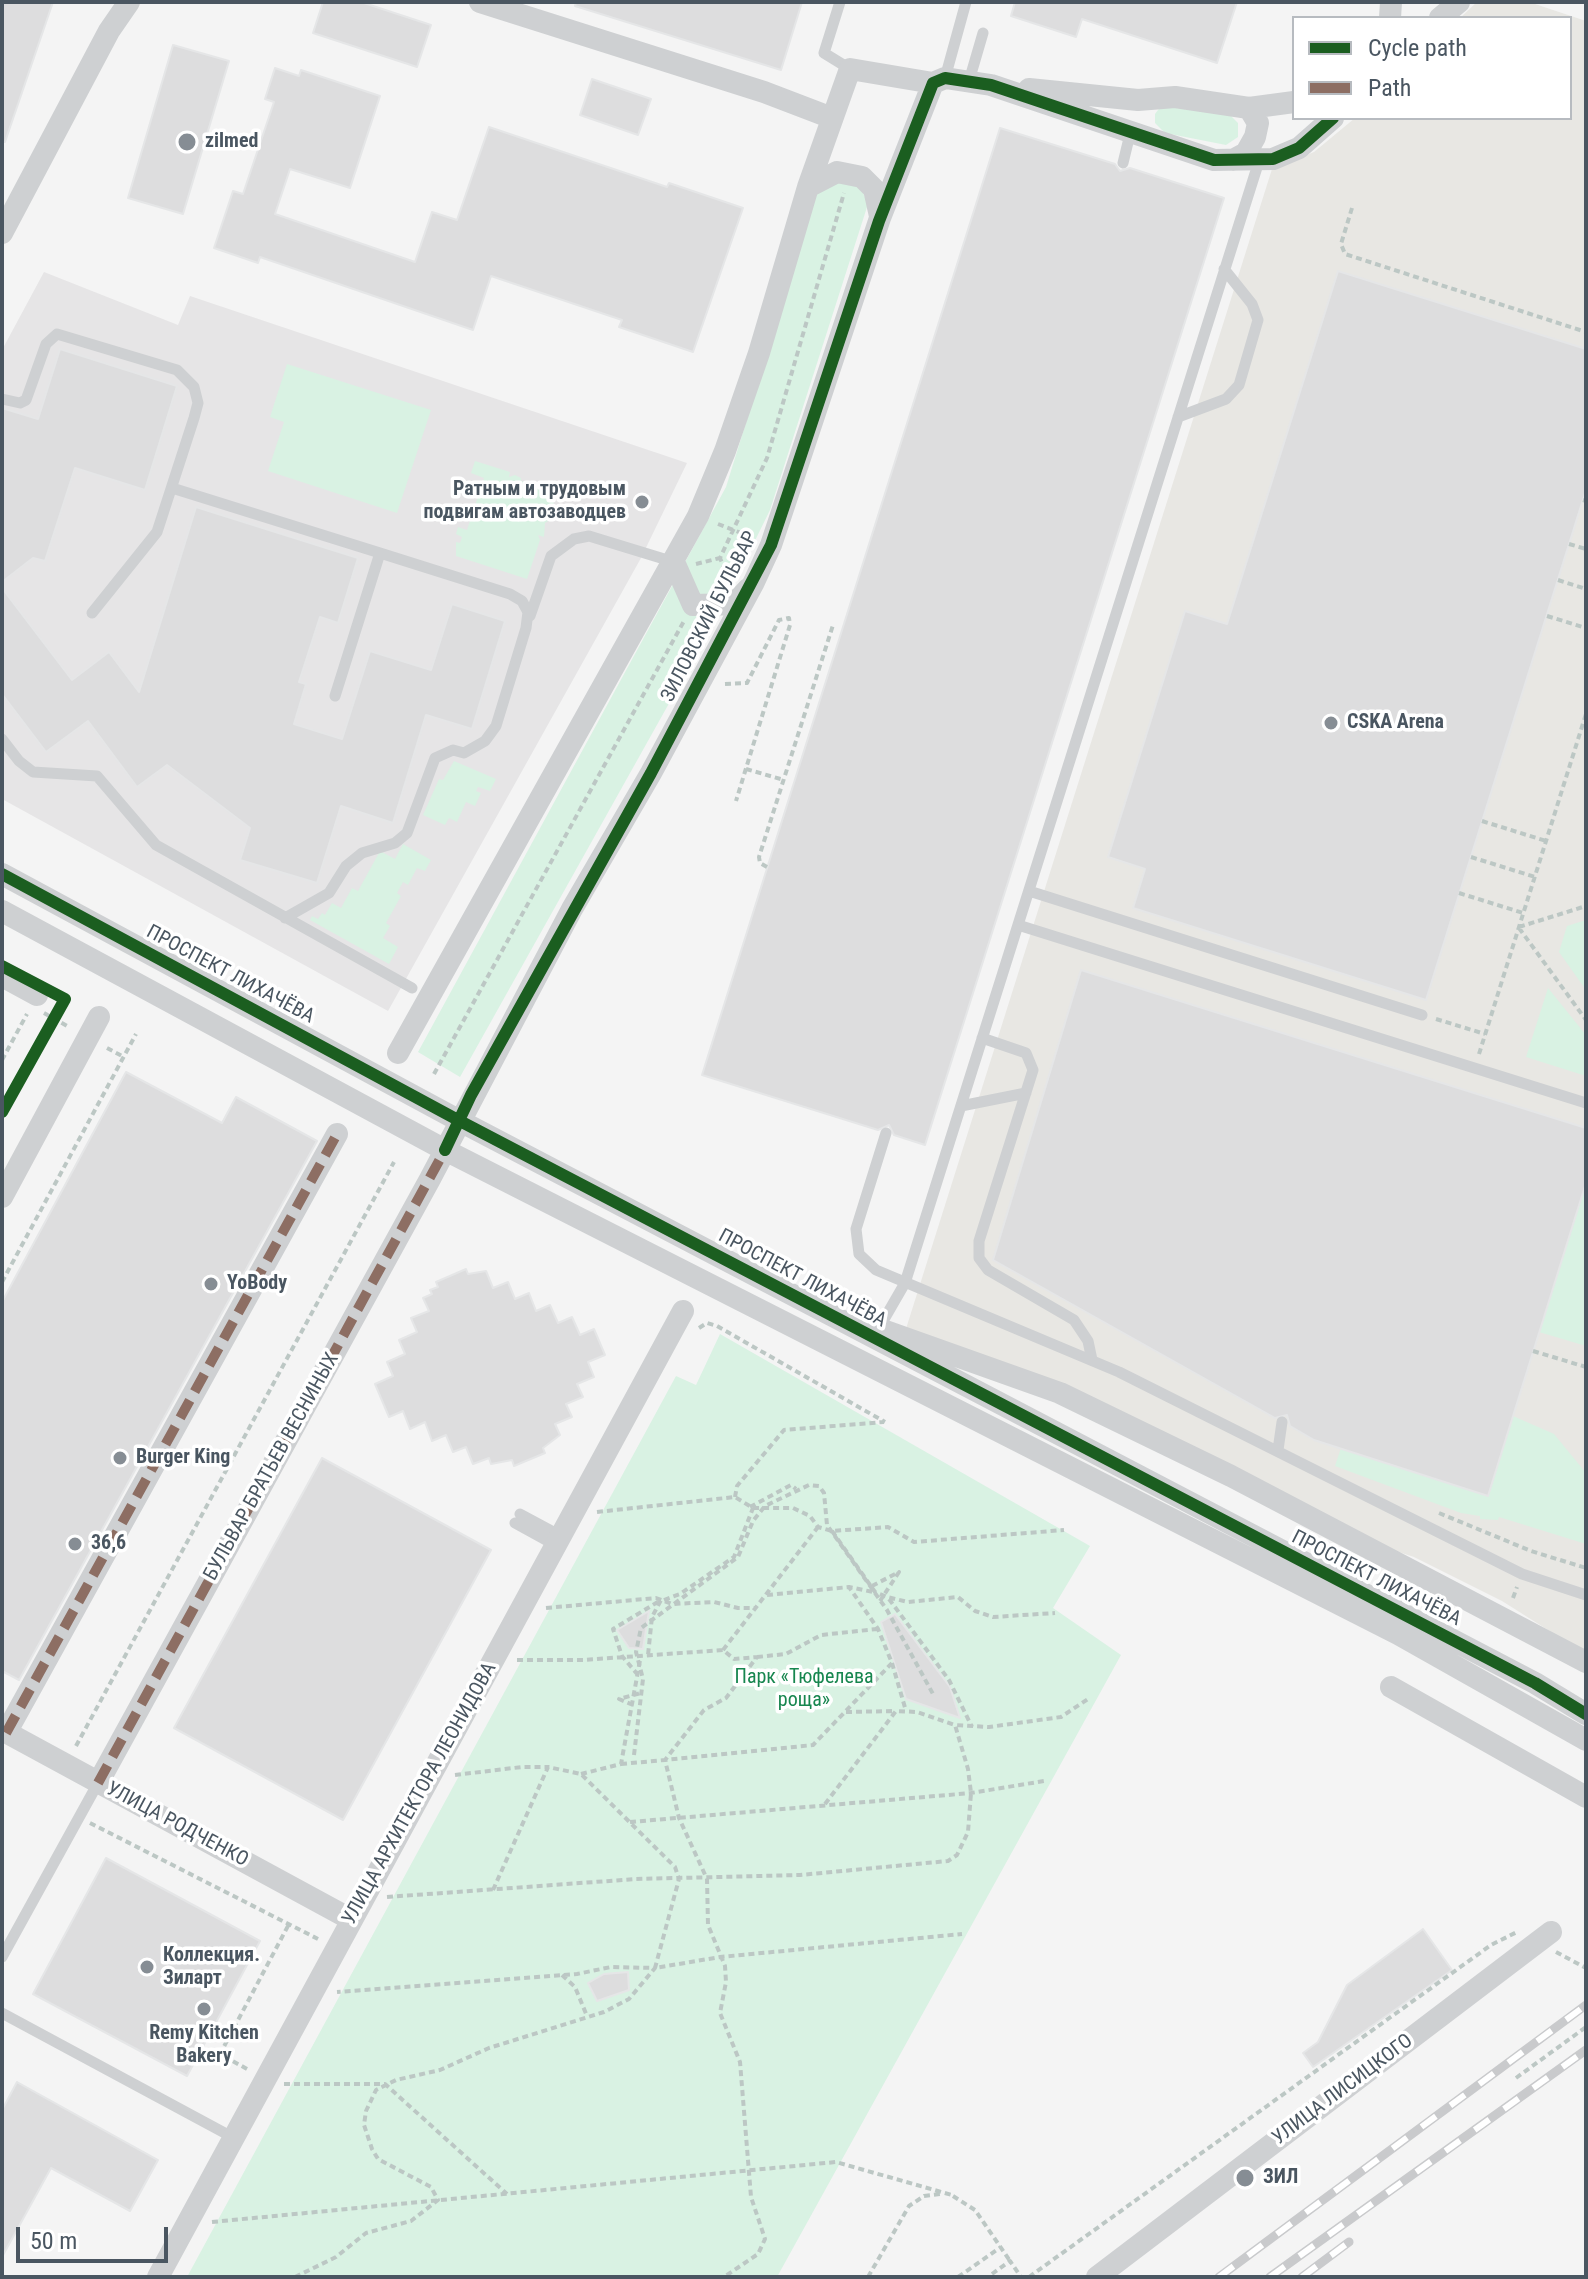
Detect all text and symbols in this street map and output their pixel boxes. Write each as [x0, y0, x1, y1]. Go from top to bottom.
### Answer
legend [1292, 16, 1572, 120]
text: Cycle path [1368, 34, 1467, 62]
text: Path [1368, 74, 1411, 102]
place label: zilmed [205, 130, 258, 154]
marker: zilmed [176, 131, 198, 153]
place label: Ратным и трудовым подвигам автозаводцев [424, 478, 626, 525]
marker: Ратным и трудовым подвигам автозаводцев [633, 493, 651, 511]
street label: ЗИЛОВСКИЙ БУЛЬВАР [657, 528, 763, 706]
place label: CSKA Arena [1347, 711, 1444, 735]
marker: CSKA Arena [1322, 714, 1340, 732]
street label: ПРОСПЕКТ ЛИХАЧЁВА [142, 921, 318, 1029]
street label: ПРОСПЕКТ ЛИХАЧЁВА [714, 1225, 890, 1333]
place label: YoBody [227, 1272, 287, 1296]
marker: YoBody [202, 1275, 220, 1293]
street label: БУЛЬВАР БРАТЬЕВ ВЕСНИНЫХ [199, 1349, 345, 1585]
place label: Burger King [136, 1446, 230, 1470]
marker: Burger King [111, 1449, 129, 1467]
street label: ПРОСПЕКТ ЛИХАЧЁВА [1287, 1526, 1465, 1632]
place label: 36,6 [91, 1532, 126, 1556]
marker: 36,6 [66, 1535, 84, 1553]
street label: УЛИЦА АРХИТЕКТОРА ЛЕОНИДОВА [338, 1659, 502, 1929]
park label: Парк «Тюфелева роща» [734, 1666, 874, 1713]
street label: УЛИЦА РОДЧЕНКО [102, 1778, 252, 1872]
place label: Коллекция. Зиларт [163, 1944, 260, 1991]
marker: Коллекция. Зиларт [138, 1958, 156, 1976]
marker: Remy Kitchen Bakery [195, 2000, 213, 2018]
place label: Remy Kitchen Bakery [149, 2022, 259, 2069]
street label: УЛИЦА ЛИСИЦКОГО [1268, 2029, 1418, 2151]
place label: ЗИЛ [1263, 2166, 1298, 2190]
marker: ЗИЛ [1234, 2167, 1256, 2189]
scale bar [20, 2211, 172, 2261]
text: 50 m [30, 2227, 77, 2255]

